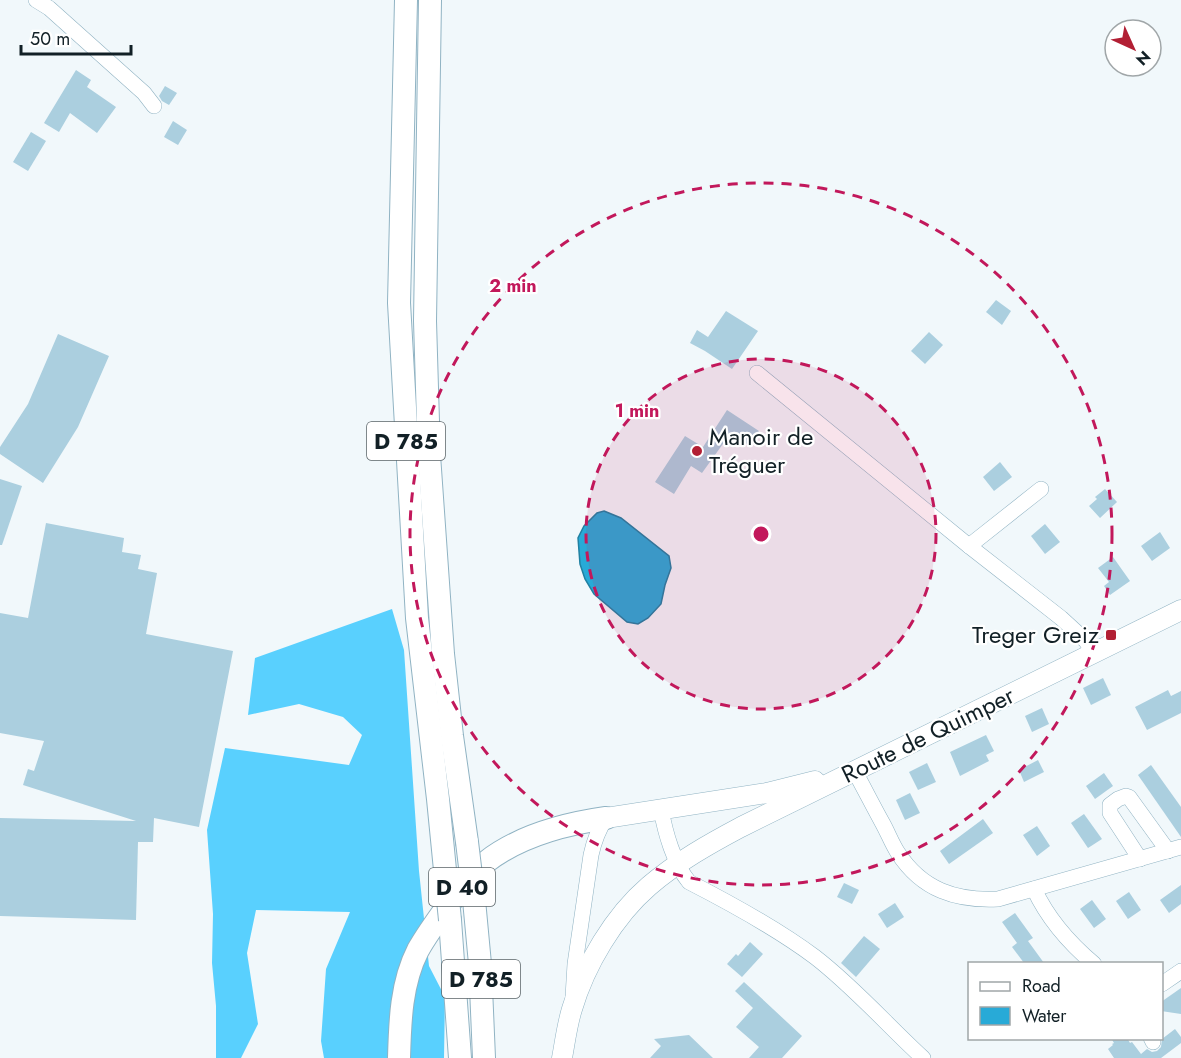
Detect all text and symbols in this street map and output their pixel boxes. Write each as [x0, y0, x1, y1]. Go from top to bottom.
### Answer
scale bar [21, 18, 130, 56]
north arrow [1103, 18, 1163, 78]
text: 50 m [30, 26, 70, 52]
text: N [1131, 46, 1156, 71]
text: 2 min [489, 273, 537, 299]
text: 1 min [615, 398, 659, 424]
place label: Manoir de Tréguer [709, 419, 813, 482]
road number: D 785 [367, 422, 445, 460]
marker: Manoir de Tréguer [690, 444, 704, 458]
centre of rings [751, 524, 771, 544]
place label: Treger Greiz [972, 617, 1099, 652]
marker: Treger Greiz [1104, 628, 1118, 642]
street label: Route de Quimper [835, 677, 1021, 792]
road number: D 40 [429, 868, 495, 906]
road number: D 785 [442, 960, 520, 998]
legend [968, 962, 1163, 1040]
text: Road [1022, 973, 1061, 999]
text: Water [1022, 1003, 1067, 1029]

